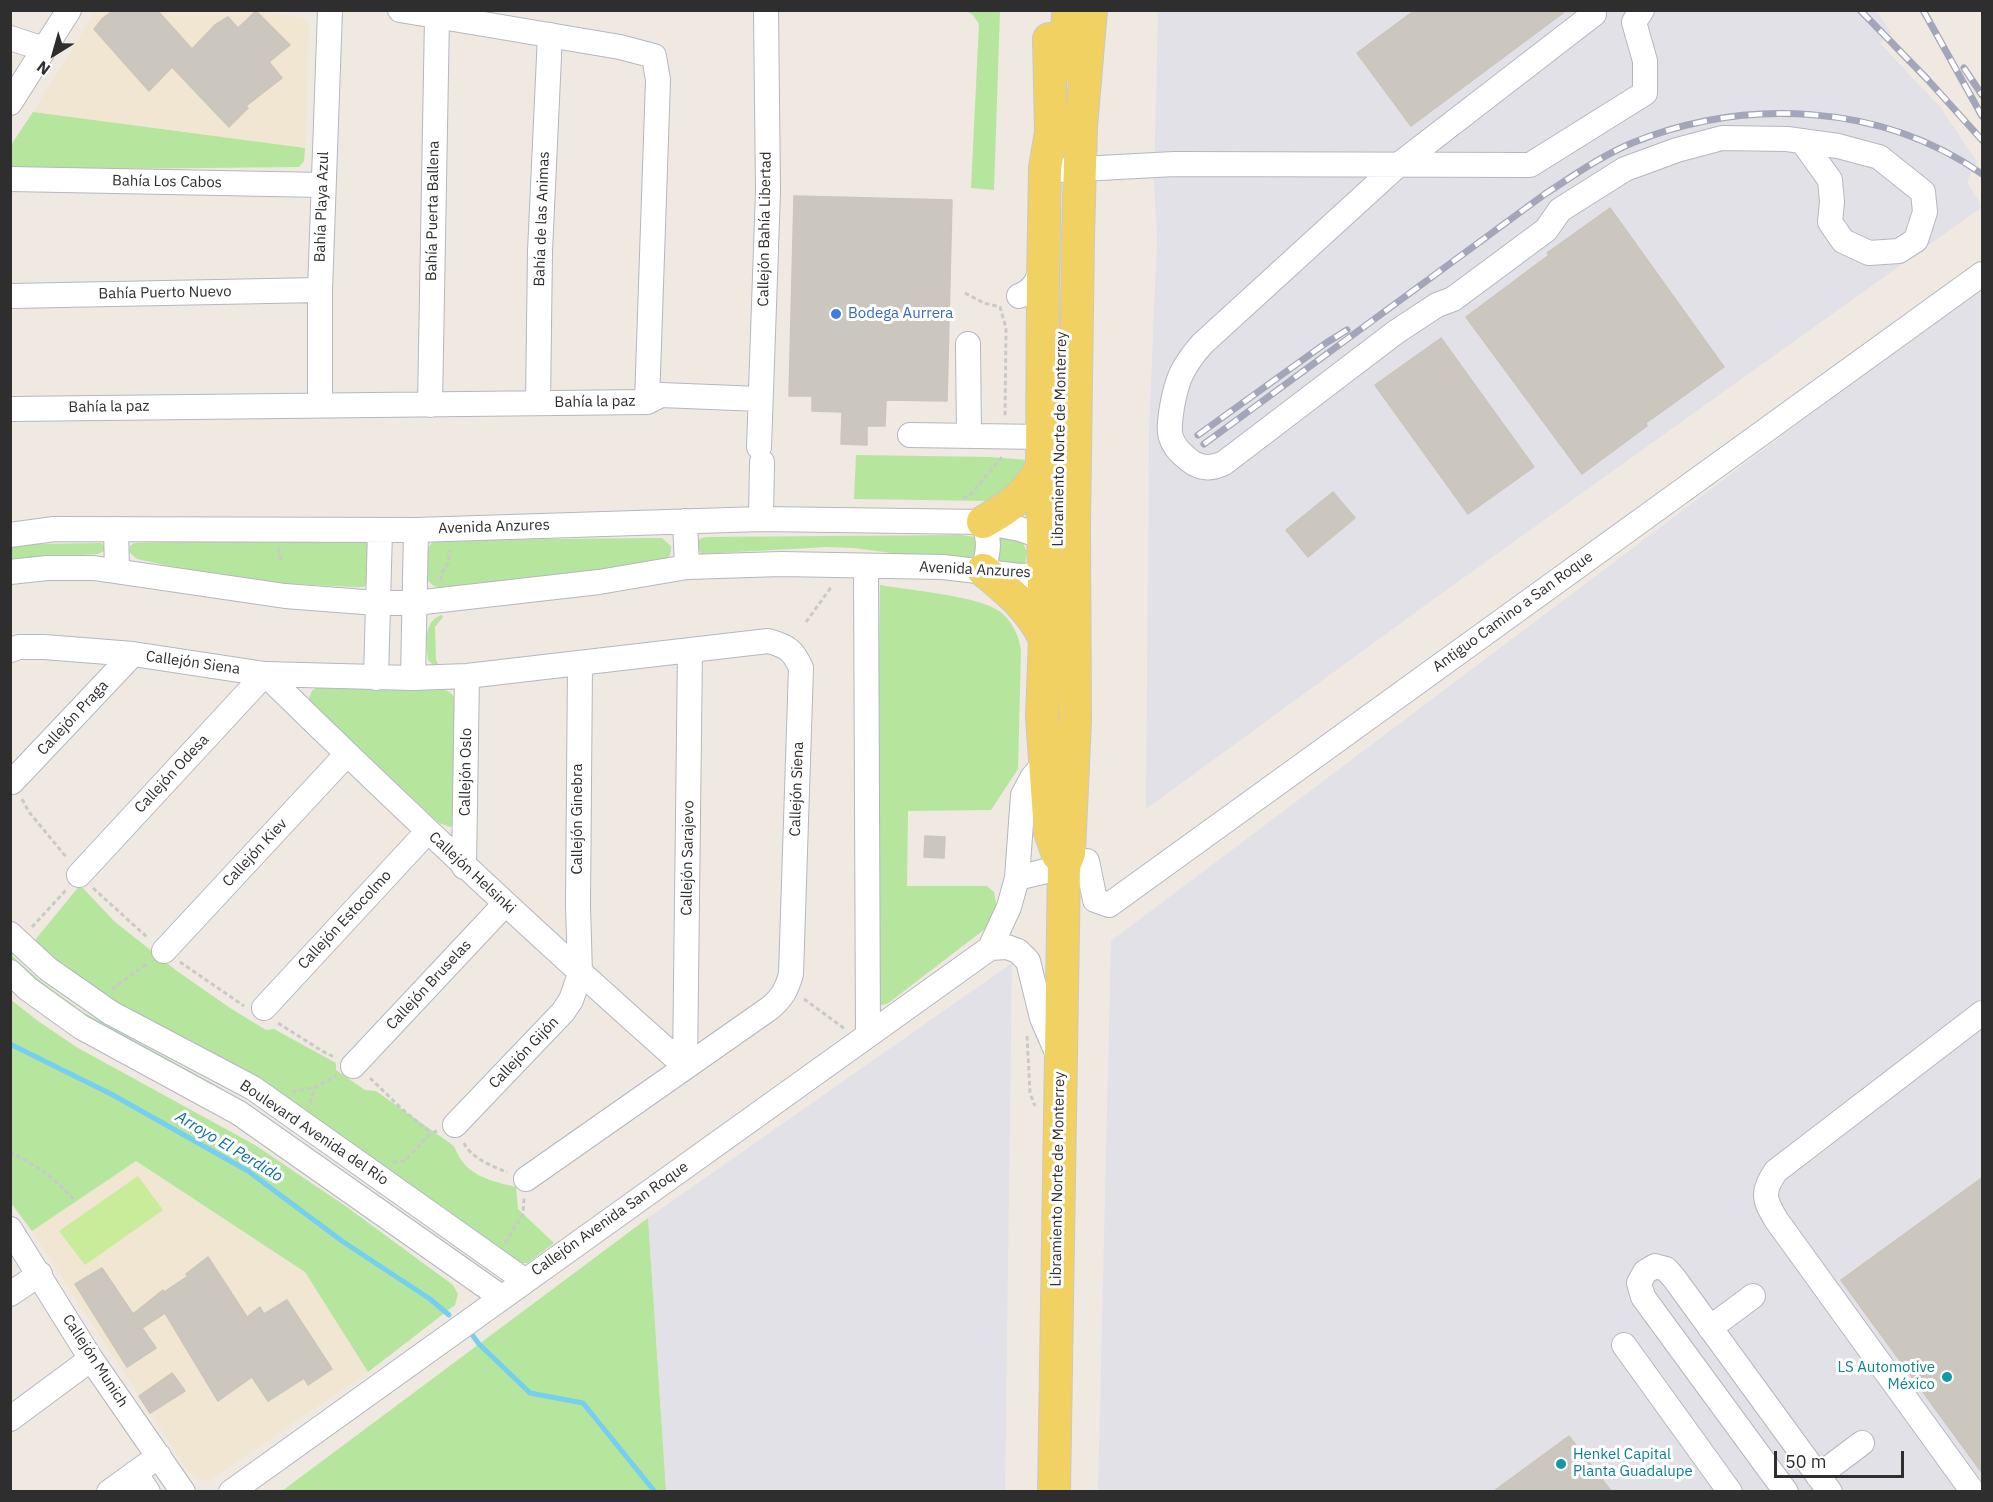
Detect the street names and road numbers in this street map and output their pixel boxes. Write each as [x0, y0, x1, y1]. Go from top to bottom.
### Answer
street label: Bahía Puerta Ballena [423, 141, 443, 281]
street label: Bahía Playa Azul [311, 151, 333, 263]
street label: Bahía de las Animas [531, 151, 553, 287]
street label: Callejón Bahía Libertad [755, 151, 775, 307]
street label: Bahía Los Cabos [112, 172, 222, 192]
street label: Bahía Puerto Nuevo [98, 283, 232, 303]
street label: Libramiento Norte de Monterrey [1049, 331, 1071, 547]
street label: Bahía la paz [554, 392, 636, 412]
street label: Bahía la paz [68, 397, 150, 417]
street label: Avenida Anzures [438, 516, 550, 538]
street label: Antiguo Camino a San Roque [1429, 548, 1597, 676]
street label: Avenida Anzures [919, 558, 1031, 582]
street label: Callejón Siena [145, 647, 241, 679]
street label: Callejón Praga [34, 677, 112, 759]
street label: Callejón Oslo [456, 728, 476, 816]
street label: Callejón Odesa [131, 731, 213, 817]
street label: Callejón Siena [786, 741, 808, 837]
street label: Callejón Ginebra [569, 764, 587, 874]
street label: Callejón Sarajevo [678, 800, 698, 916]
street label: Callejón Kiev [219, 815, 291, 891]
street label: Callejón Helsinki [425, 828, 519, 918]
street label: Callejón Estocolmo [294, 867, 396, 973]
street label: Callejón Bruselas [383, 936, 475, 1034]
street label: Callejón Gijón [485, 1013, 563, 1093]
street label: Libramiento Norte de Monterrey [1047, 1071, 1069, 1287]
street label: Boulevard Avenida del Río [236, 1076, 392, 1190]
street label: Callejón Avenida San Roque [528, 1158, 692, 1280]
street label: Callejón Munich [58, 1311, 132, 1411]

